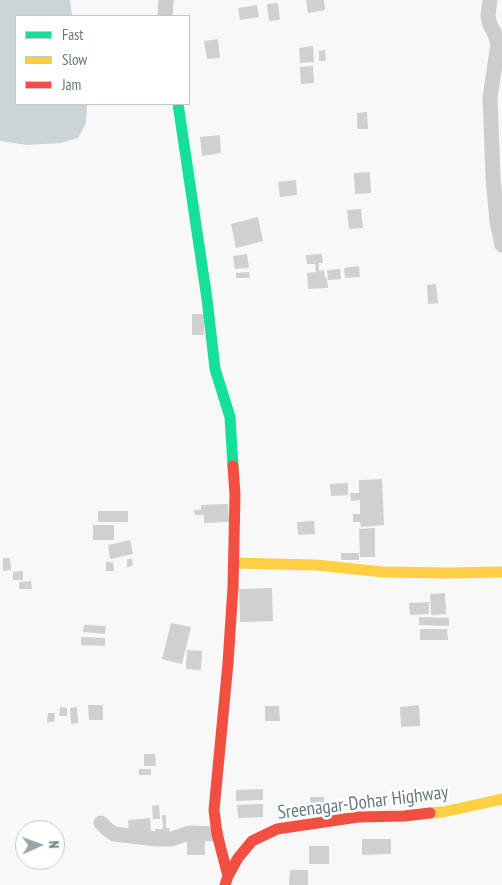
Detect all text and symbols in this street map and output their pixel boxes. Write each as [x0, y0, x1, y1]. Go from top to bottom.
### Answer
legend [15, 15, 190, 105]
text: Fast [62, 25, 83, 44]
text: Slow [62, 50, 87, 69]
text: Jam [62, 75, 81, 94]
street label: Sreenagar-Dohar Highway [276, 781, 450, 825]
north arrow [15, 820, 65, 870]
text: N [45, 840, 63, 849]

